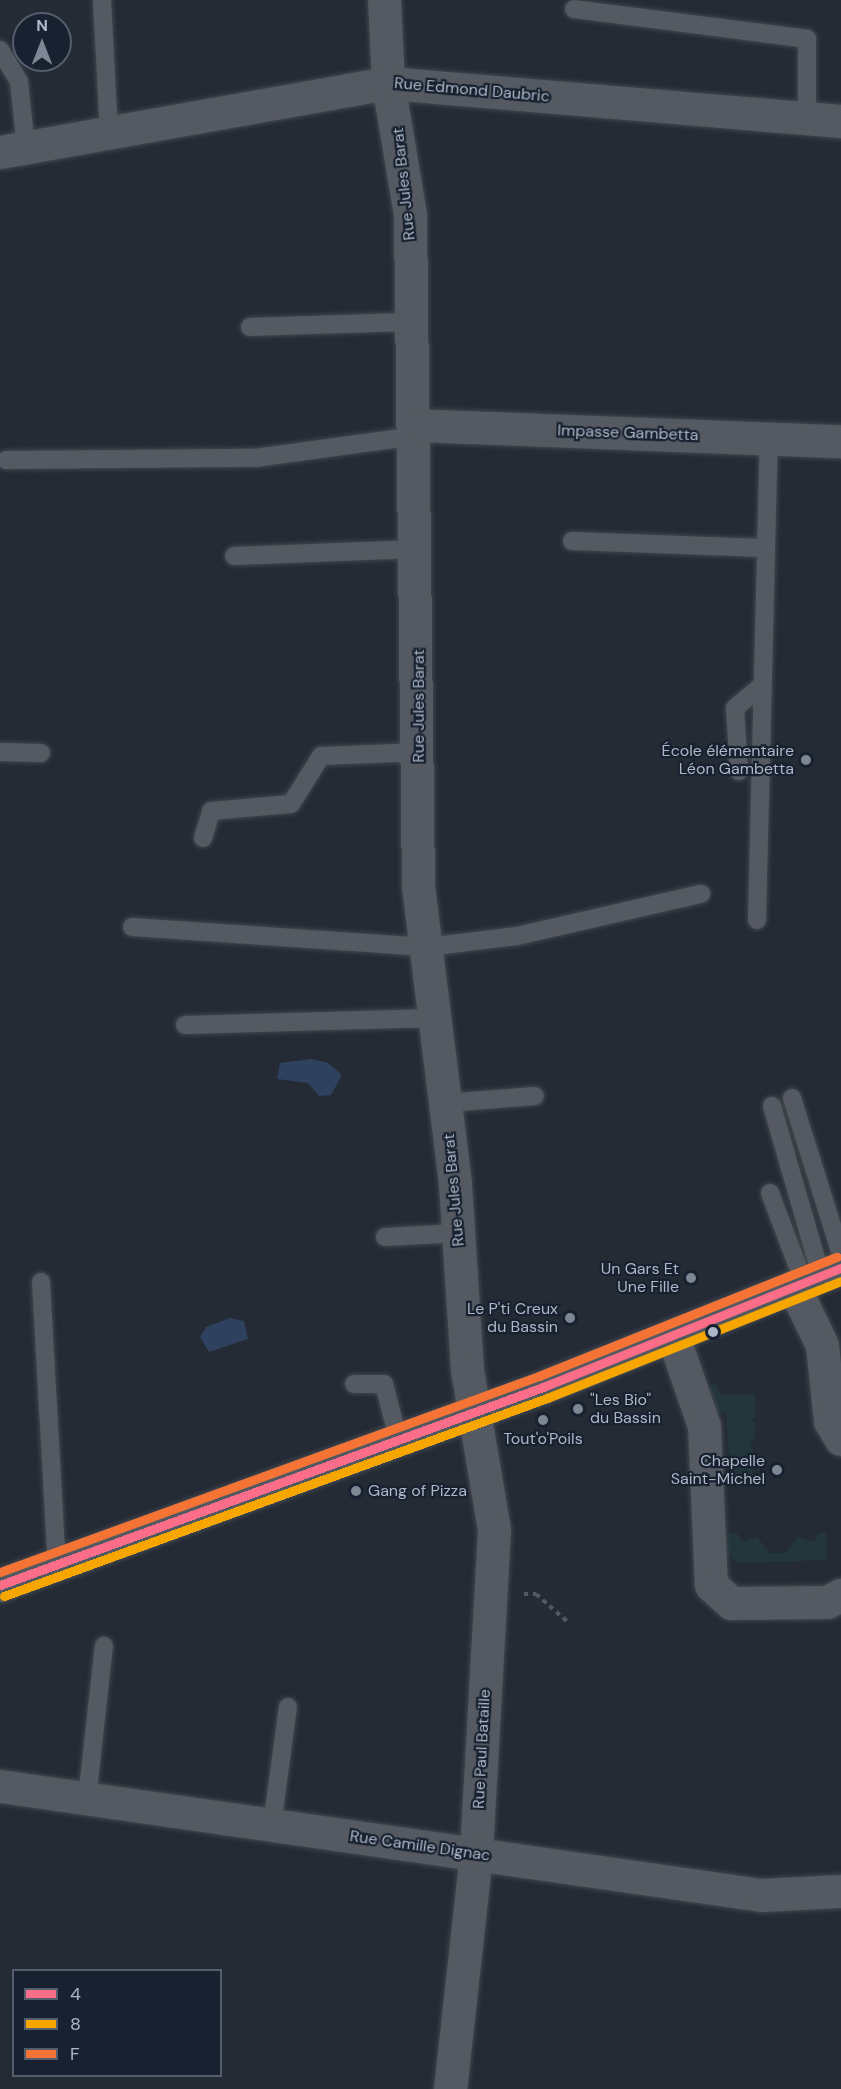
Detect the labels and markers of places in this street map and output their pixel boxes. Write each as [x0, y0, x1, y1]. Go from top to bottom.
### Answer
place label: École élémentaire Léon Gambetta [662, 741, 794, 779]
marker: École élémentaire Léon Gambetta [799, 753, 813, 767]
place label: Un Gars Et Une Fille [601, 1259, 679, 1297]
marker: Un Gars Et Une Fille [684, 1271, 698, 1285]
place label: Le P'ti Creux du Bassin [467, 1299, 558, 1337]
marker: Le P'ti Creux du Bassin [563, 1311, 577, 1325]
unlabelled marker [707, 1326, 719, 1338]
place label: "Les Bio" du Bassin [590, 1390, 661, 1428]
marker: "Les Bio" du Bassin [571, 1402, 585, 1416]
marker: Tout'o'Poils [536, 1413, 550, 1427]
place label: Tout'o'Poils [503, 1429, 583, 1449]
place label: Chapelle Saint-Michel [671, 1451, 765, 1489]
marker: Chapelle Saint-Michel [770, 1463, 784, 1477]
place label: Gang of Pizza [368, 1481, 467, 1501]
marker: Gang of Pizza [349, 1484, 363, 1498]

